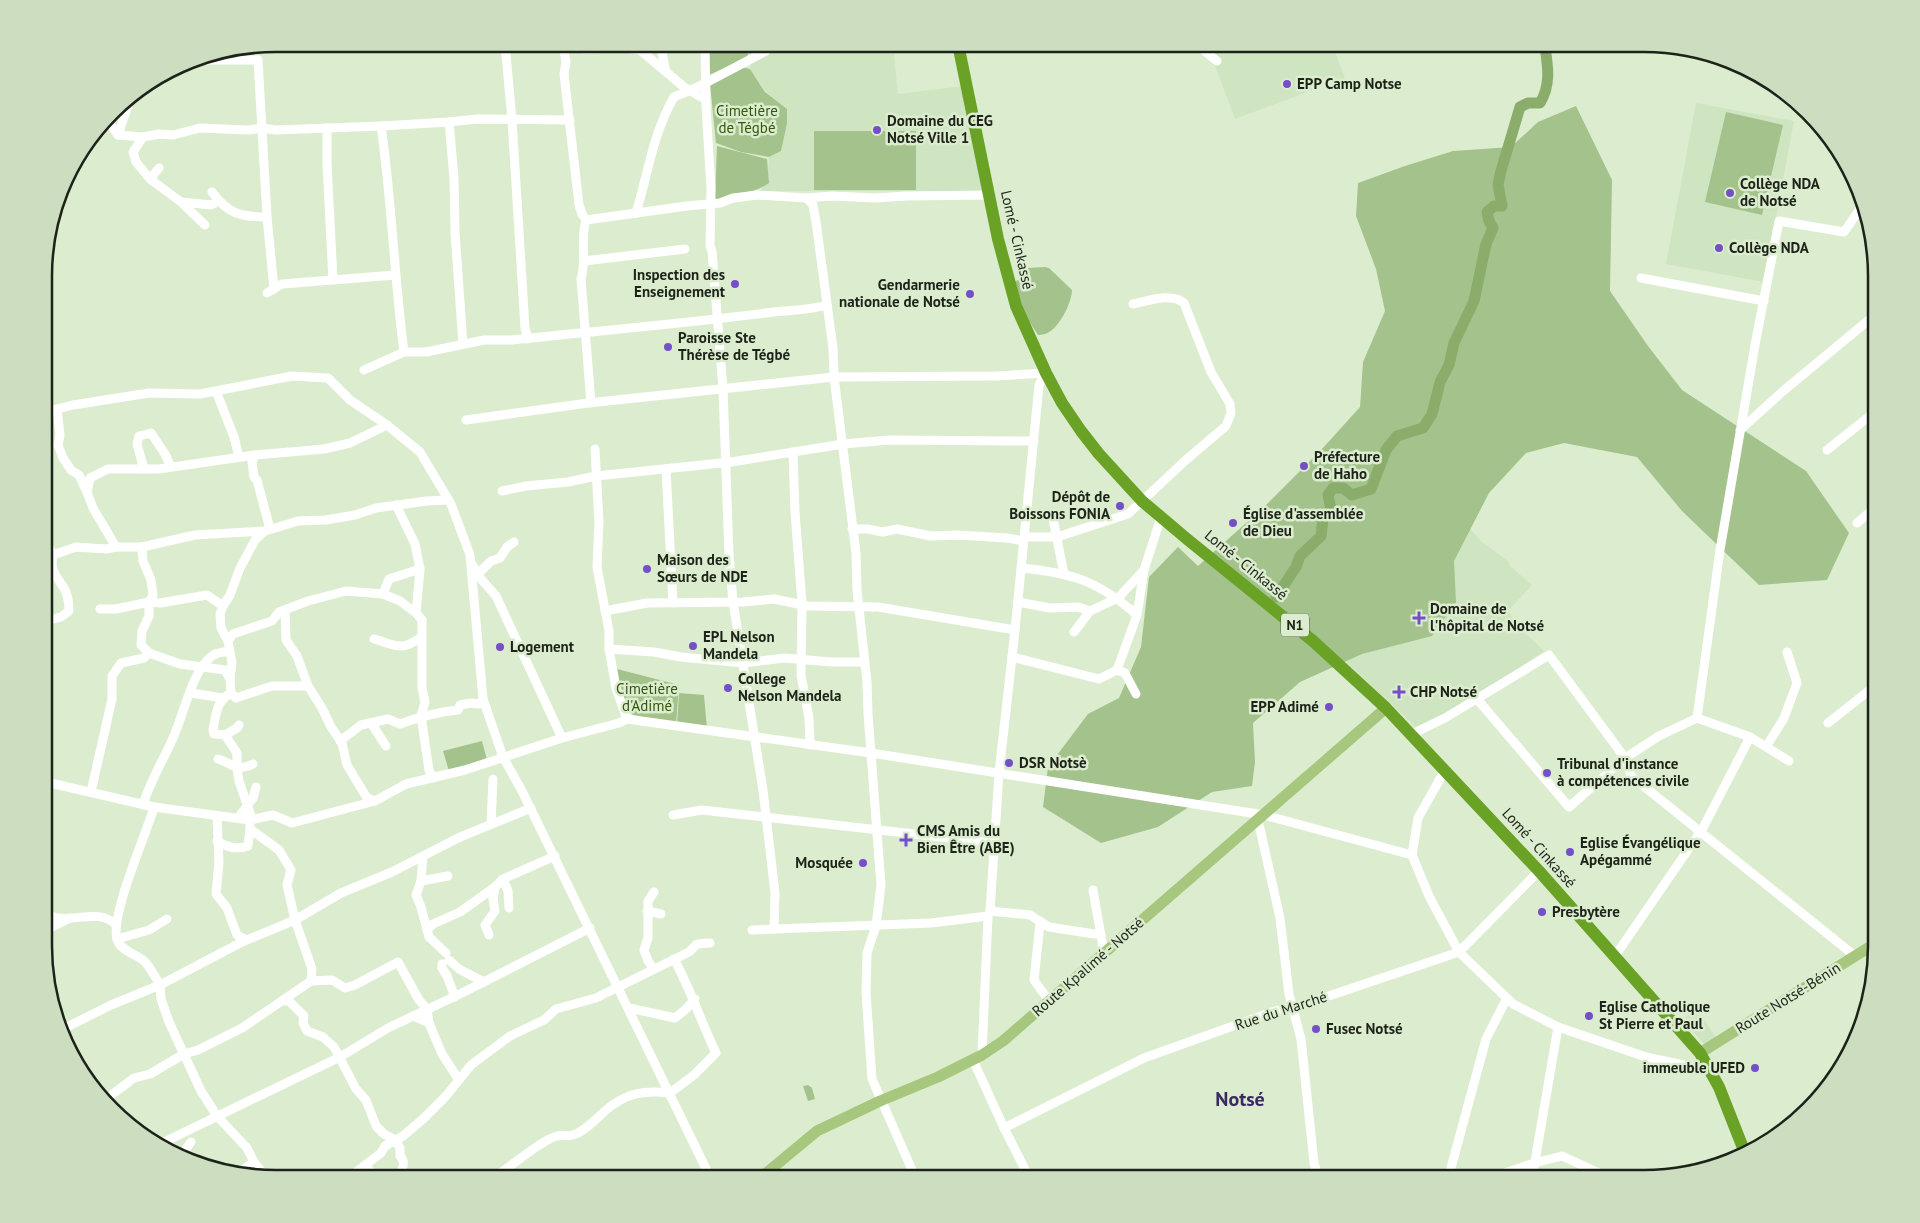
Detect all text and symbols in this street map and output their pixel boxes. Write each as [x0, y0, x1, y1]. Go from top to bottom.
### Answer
place label: EPP Camp Notse [1297, 74, 1402, 93]
marker: EPP Camp Notse [1281, 78, 1293, 90]
park label: Cimetière de Tégbé [716, 101, 778, 137]
place label: Domaine du CEG Notsé Ville 1 [887, 111, 993, 147]
marker: Domaine du CEG Notsé Ville 1 [871, 124, 883, 136]
place label: Collège NDA de Notsé [1740, 174, 1821, 210]
marker: Collège NDA de Notsé [1724, 187, 1736, 199]
street label: Lomé - Cinkassé [997, 188, 1038, 291]
place label: Collège NDA [1729, 238, 1810, 257]
marker: Collège NDA [1713, 242, 1725, 254]
place label: Inspection des Enseignement [633, 265, 726, 301]
place label: Gendarmerie nationale de Notsé [839, 275, 960, 311]
marker: Inspection des Enseignement [729, 278, 741, 290]
marker: Gendarmerie nationale de Notsé [964, 288, 976, 300]
place label: Paroisse Ste Thérèse de Tégbé [678, 328, 790, 364]
marker: Paroisse Ste Thérèse de Tégbé [662, 341, 674, 353]
place label: Préfecture de Haho [1314, 447, 1380, 483]
marker: Préfecture de Haho [1298, 460, 1310, 472]
place label: Dépôt de Boissons FONIA [1009, 487, 1111, 523]
marker: Dépôt de Boissons FONIA [1114, 500, 1126, 512]
place label: Église d'assemblée de Dieu [1243, 504, 1364, 540]
marker: Église d'assemblée de Dieu [1227, 517, 1239, 529]
street label: Lomé - Cinkassé [1201, 525, 1292, 604]
place label: Maison des Sœurs de NDE [657, 550, 748, 586]
marker: Maison des Sœurs de NDE [641, 563, 653, 575]
place label: Domaine de l'hôpital de Notsé [1430, 599, 1544, 635]
marker: Domaine de l'hôpital de Notsé [1412, 611, 1426, 625]
road number: N1 [1281, 614, 1309, 636]
place label: EPL Nelson Mandela [703, 627, 775, 663]
place label: Logement [510, 637, 575, 656]
marker: EPL Nelson Mandela [687, 640, 699, 652]
marker: Logement [494, 641, 506, 653]
place label: College Nelson Mandela [738, 669, 841, 705]
park label: Cimetière d'Adimé [616, 679, 678, 715]
marker: College Nelson Mandela [722, 682, 734, 694]
place label: CHP Notsé [1410, 682, 1477, 701]
marker: CHP Notsé [1392, 685, 1406, 699]
place label: EPP Adimé [1251, 697, 1319, 716]
marker: EPP Adimé [1323, 701, 1335, 713]
place label: DSR Notsè [1019, 753, 1087, 772]
place label: Tribunal d'instance à compétences civile [1557, 754, 1689, 790]
marker: DSR Notsè [1003, 757, 1015, 769]
marker: Tribunal d'instance à compétences civile [1541, 767, 1553, 779]
street label: Lomé - Cinkassé [1498, 804, 1580, 892]
place label: CMS Amis du Bien Être (ABE) [917, 821, 1015, 857]
marker: CMS Amis du Bien Être (ABE) [899, 833, 913, 847]
place label: Eglise Évangélique Apégammé [1580, 833, 1701, 869]
marker: Eglise Évangélique Apégammé [1564, 846, 1576, 858]
place label: Mosquée [795, 853, 853, 872]
marker: Mosquée [857, 857, 869, 869]
place label: Presbytère [1552, 902, 1620, 921]
marker: Presbytère [1536, 906, 1548, 918]
street label: Route Kpalimé - Notsé [1028, 913, 1147, 1020]
street label: Route Notsé-Bénin [1732, 958, 1844, 1037]
street label: Rue du Marché [1232, 987, 1329, 1034]
place label: Eglise Catholique St Pierre et Paul [1599, 997, 1711, 1033]
marker: Eglise Catholique St Pierre et Paul [1583, 1010, 1595, 1022]
place label: Fusec Notsé [1326, 1019, 1403, 1038]
marker: Fusec Notsé [1310, 1023, 1322, 1035]
place label: immeuble UFED [1643, 1058, 1745, 1077]
marker: immeuble UFED [1749, 1062, 1761, 1074]
district label: Notsé [1215, 1086, 1265, 1112]

